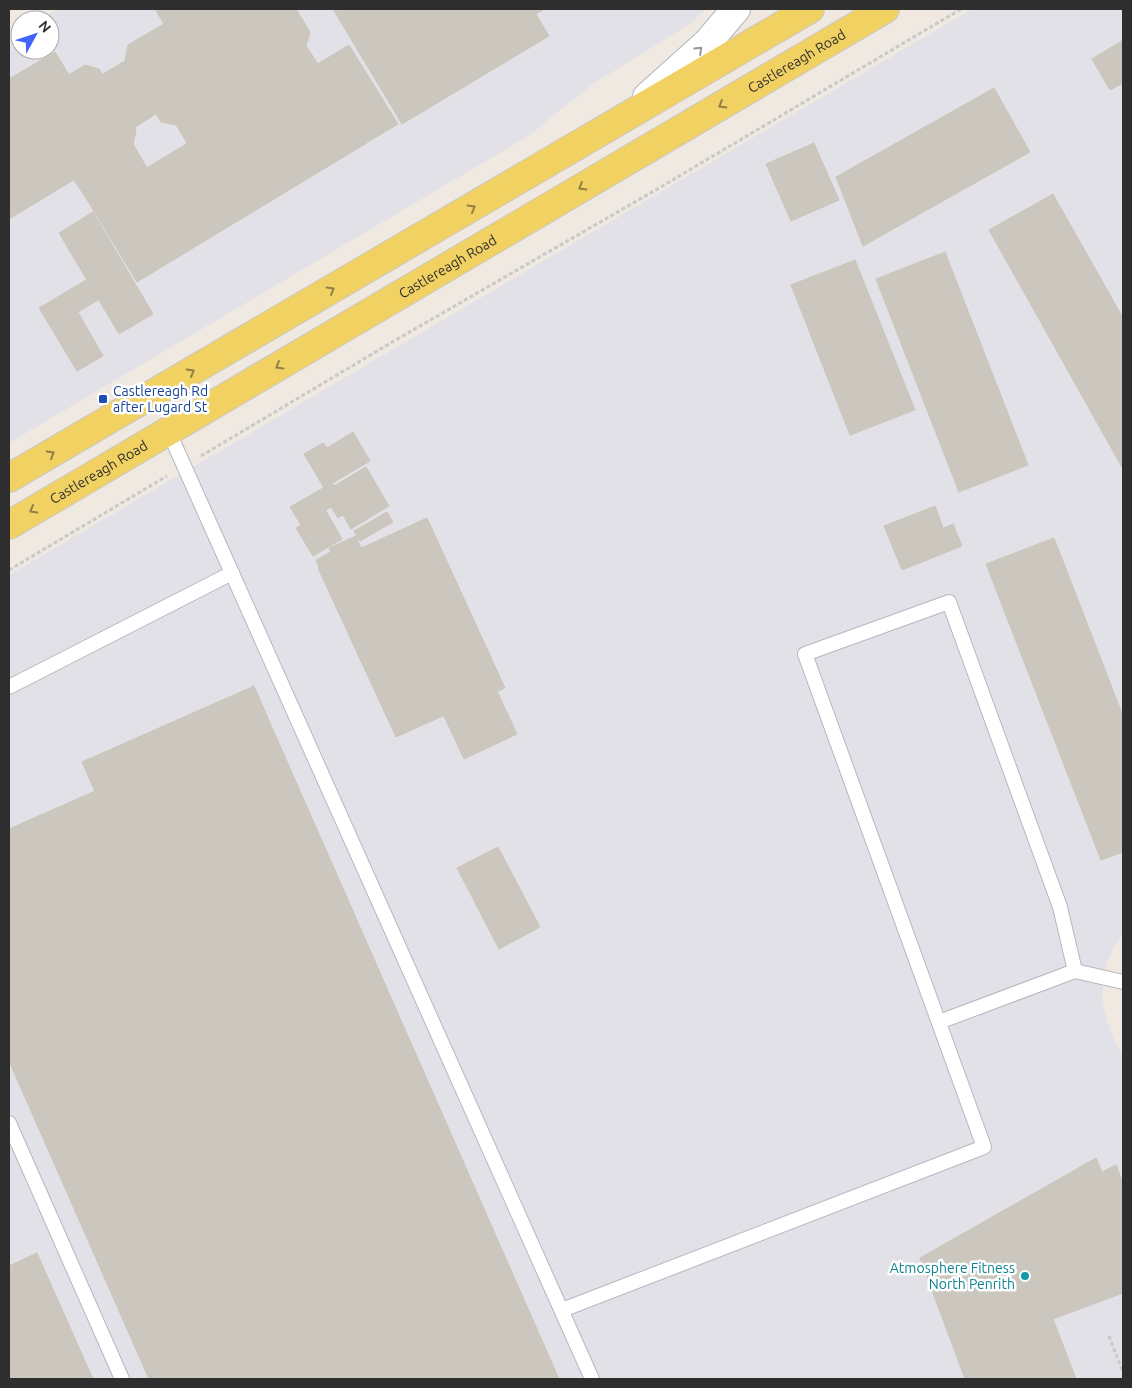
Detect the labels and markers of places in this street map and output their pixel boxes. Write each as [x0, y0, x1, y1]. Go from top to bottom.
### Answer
place label: Castlereagh Rd after Lugard St [113, 383, 208, 415]
marker: Castlereagh Rd after Lugard St [97, 393, 109, 405]
place label: Atmosphere Fitness North Penrith [890, 1260, 1015, 1292]
marker: Atmosphere Fitness North Penrith [1019, 1270, 1031, 1282]

